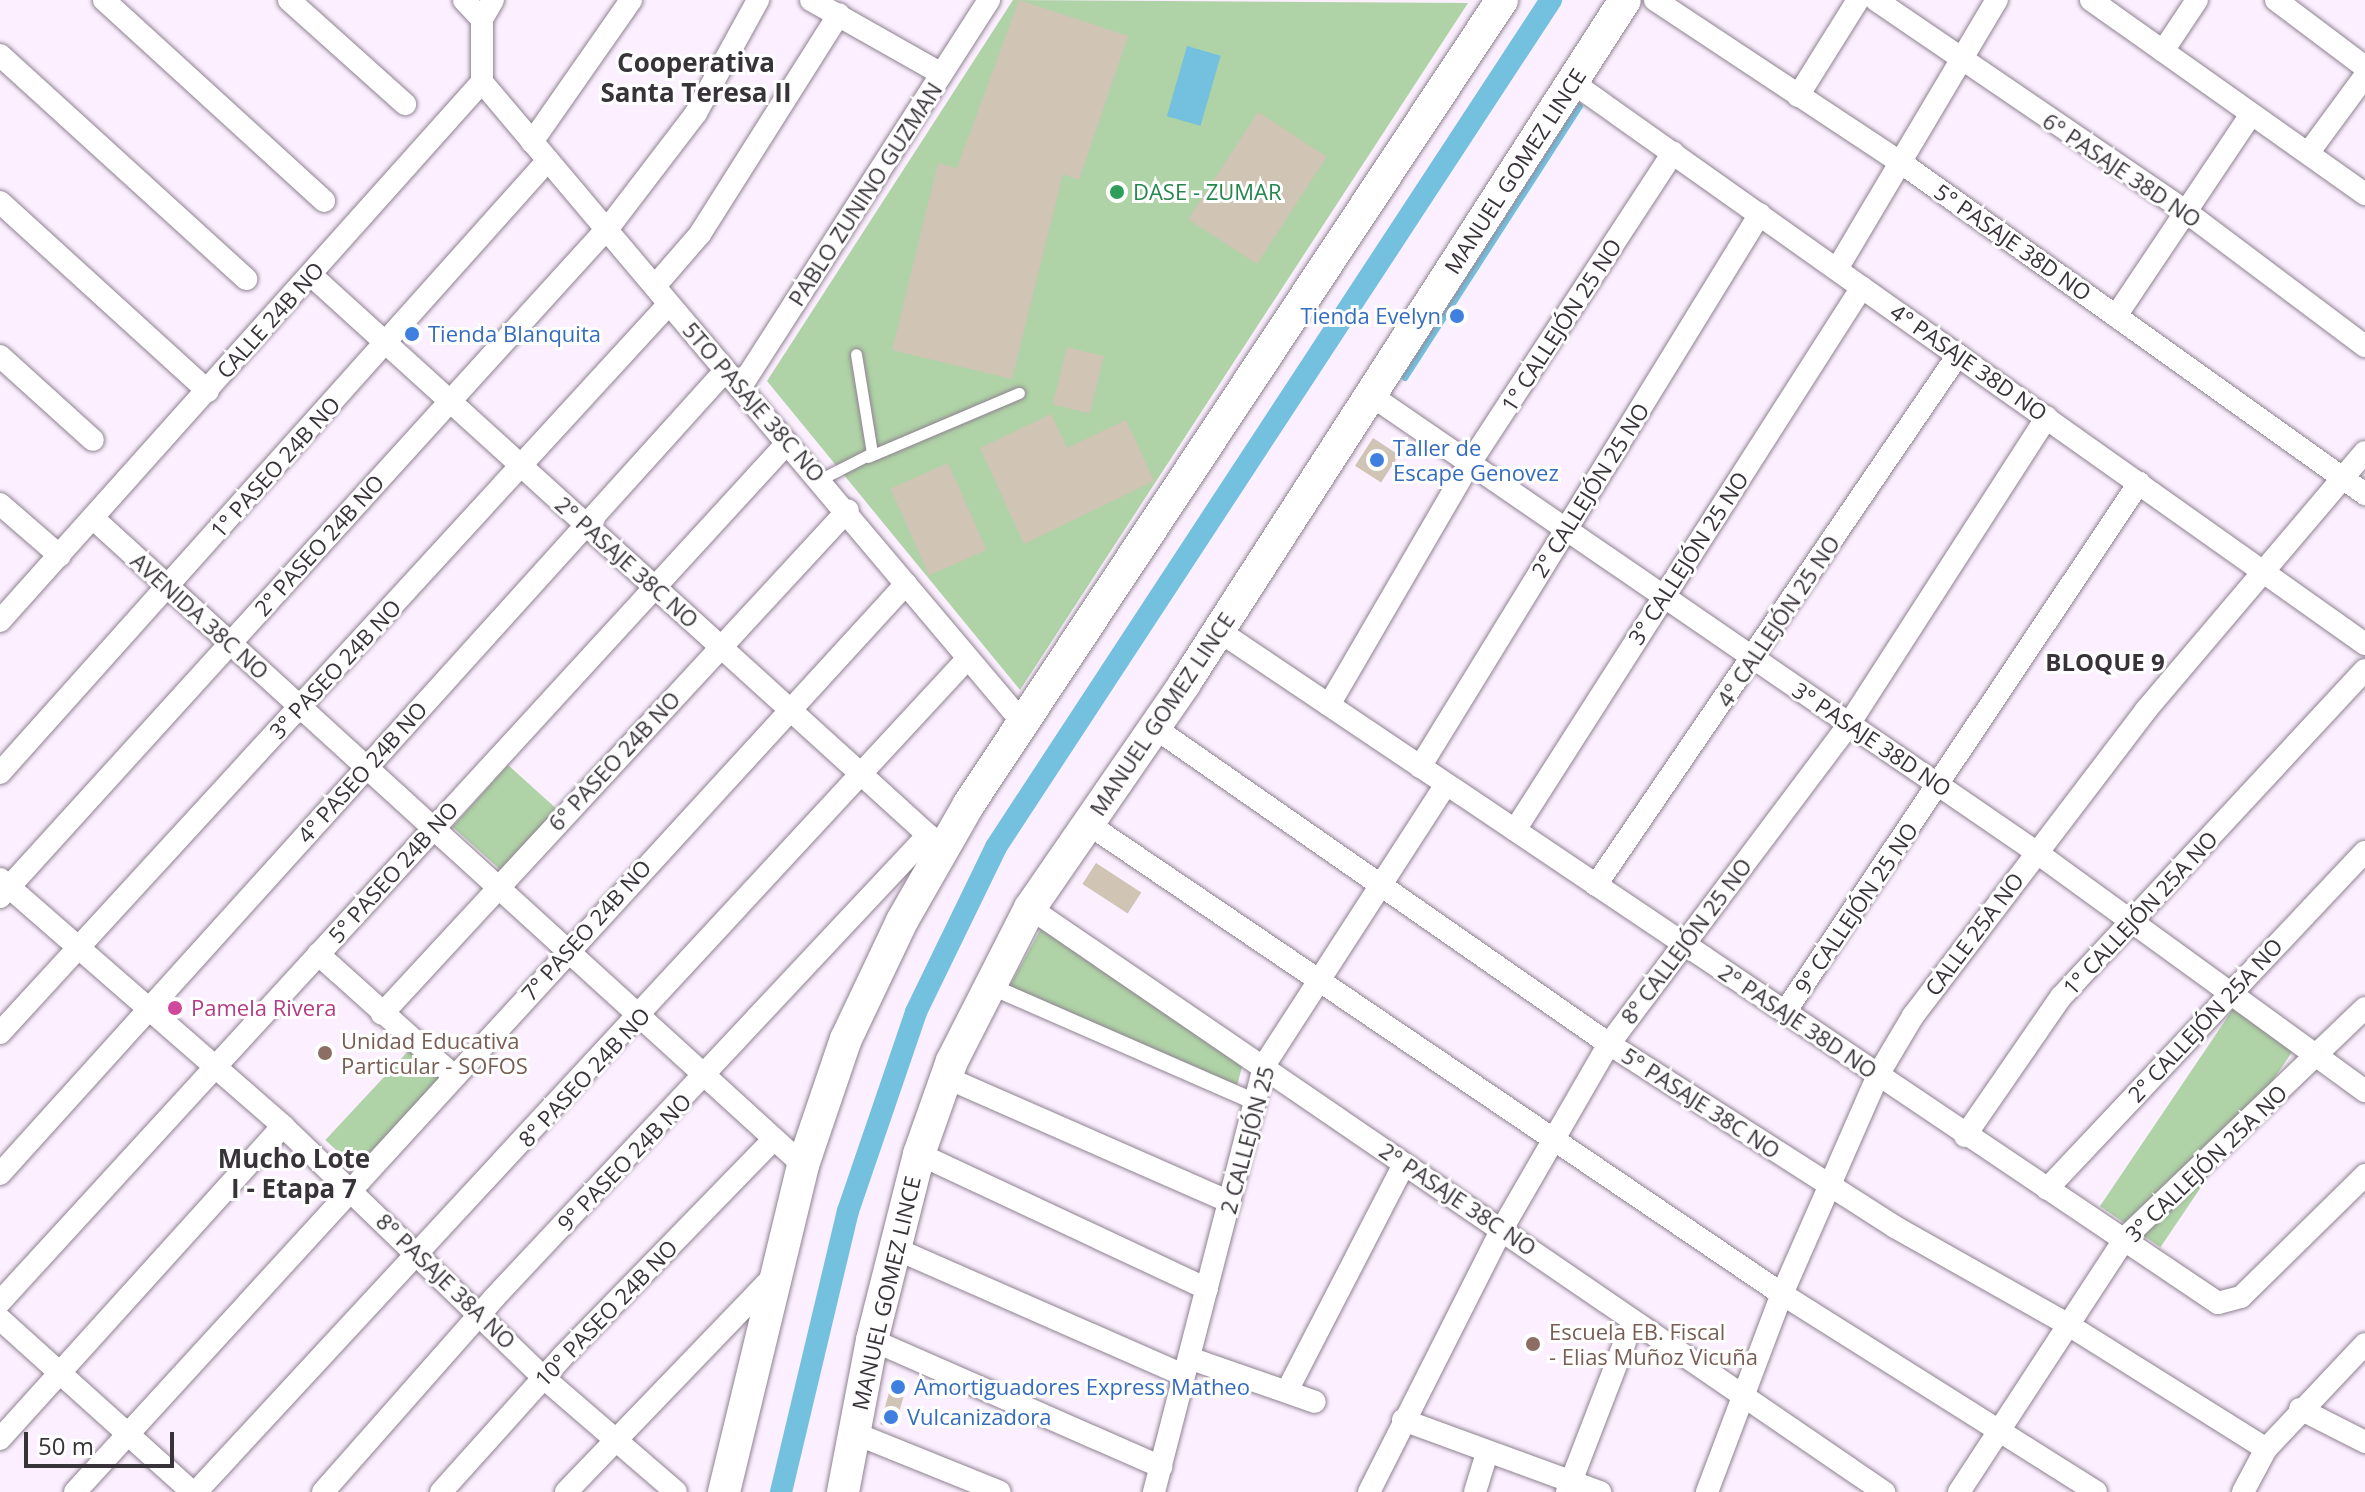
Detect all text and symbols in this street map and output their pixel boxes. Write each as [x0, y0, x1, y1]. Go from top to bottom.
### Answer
district label: Cooperativa Santa Teresa II [600, 47, 792, 108]
street label: MANUEL GOMEZ LINCE [1439, 63, 1591, 279]
street label: PABLO ZUNINO GUZMAN [783, 77, 947, 311]
street label: 6° PASAJE 38D NO [2038, 107, 2206, 233]
street label: 5° PASAJE 38D NO [1930, 178, 2096, 306]
place label: DASE - ZUMAR [1133, 179, 1282, 205]
marker: DASE - ZUMAR [1108, 183, 1126, 201]
street label: 1° CALLEJÓN 25 NO [1495, 234, 1627, 416]
street label: CALLE 24B NO [211, 256, 329, 384]
street label: 4° PASAJE 38D NO [1886, 298, 2052, 426]
place label: Tienda Evelyn [1300, 303, 1441, 329]
marker: Tienda Evelyn [1448, 307, 1466, 325]
street label: 5TO PASAJE 38C NO [677, 317, 831, 487]
place label: Tienda Blanquita [428, 321, 601, 347]
marker: Tienda Blanquita [403, 325, 421, 343]
street label: 1° PASEO 24B NO [205, 391, 345, 543]
street label: 2° CALLEJÓN 25 NO [1526, 398, 1654, 582]
place label: Taller de Escape Genovez [1393, 434, 1559, 486]
marker: Taller de Escape Genovez [1368, 451, 1386, 469]
street label: 3° CALLEJÓN 25 NO [1622, 467, 1754, 649]
street label: 2° PASEO 24B NO [249, 469, 389, 621]
street label: 2° PASAJE 38C NO [550, 491, 704, 633]
street label: 4° CALLEJÓN 25 NO [1711, 530, 1845, 712]
street label: AVENIDA 38C NO [126, 547, 274, 685]
street label: 3° PASEO 24B NO [264, 594, 406, 744]
street label: MANUEL GOMEZ LINCE [1084, 607, 1240, 821]
district label: BLOQUE 9 [2045, 648, 2165, 676]
street label: 3° PASAJE 38D NO [1788, 676, 1956, 802]
street label: 6° PASEO 24B NO [543, 686, 685, 836]
street label: 4° PASEO 24B NO [292, 696, 432, 848]
street label: 5° PASEO 24B NO [323, 796, 463, 948]
street label: 9° CALLEJÓN 25 NO [1789, 817, 1923, 999]
street label: 1° CALLEJÓN 25A NO [2057, 826, 2223, 1000]
street label: 8° CALLEJÓN 25 NO [1615, 853, 1757, 1029]
street label: 7° PASEO 24B NO [516, 854, 656, 1006]
street label: CALLE 25A NO [1919, 867, 2029, 1001]
street label: 2° CALLEJÓN 25A NO [2122, 933, 2288, 1107]
street label: 2° PASAJE 38D NO [1714, 958, 1882, 1084]
place label: Pamela Rivera [191, 995, 336, 1021]
marker: Pamela Rivera [166, 999, 184, 1017]
street label: 8° PASEO 24B NO [513, 1002, 655, 1152]
place label: Unidad Educativa Particular - SOFOS [341, 1027, 528, 1078]
street label: 5° PASAJE 38C NO [1617, 1042, 1785, 1164]
marker: Unidad Educativa Particular - SOFOS [316, 1044, 334, 1062]
street label: 2 CALLEJÓN 25 [1215, 1063, 1279, 1217]
street label: 3° CALLEJÓN 25A NO [2120, 1079, 2292, 1247]
street label: 9° PASEO 24B NO [552, 1088, 696, 1236]
street label: 2° PASAJE 38C NO [1375, 1137, 1541, 1261]
district label: Mucho Lote I - Etapa 7 [218, 1143, 370, 1204]
street label: MANUEL GOMEZ LINCE [846, 1173, 926, 1413]
street label: 8° PASAJE 38A NO [371, 1208, 521, 1354]
street label: 10° PASEO 24B NO [529, 1234, 683, 1392]
place label: Escuela EB. Fiscal - Elias Muñoz Vicuña [1549, 1318, 1758, 1370]
marker: Escuela EB. Fiscal - Elias Muñoz Vicuña [1524, 1335, 1542, 1353]
place label: Amortiguadores Express Matheo [914, 1374, 1250, 1400]
marker: Amortiguadores Express Matheo [889, 1378, 907, 1396]
place label: Vulcanizadora [907, 1404, 1051, 1430]
marker: Vulcanizadora [882, 1408, 900, 1426]
scale bar [28, 1416, 178, 1466]
text: 50 m [38, 1429, 94, 1462]

